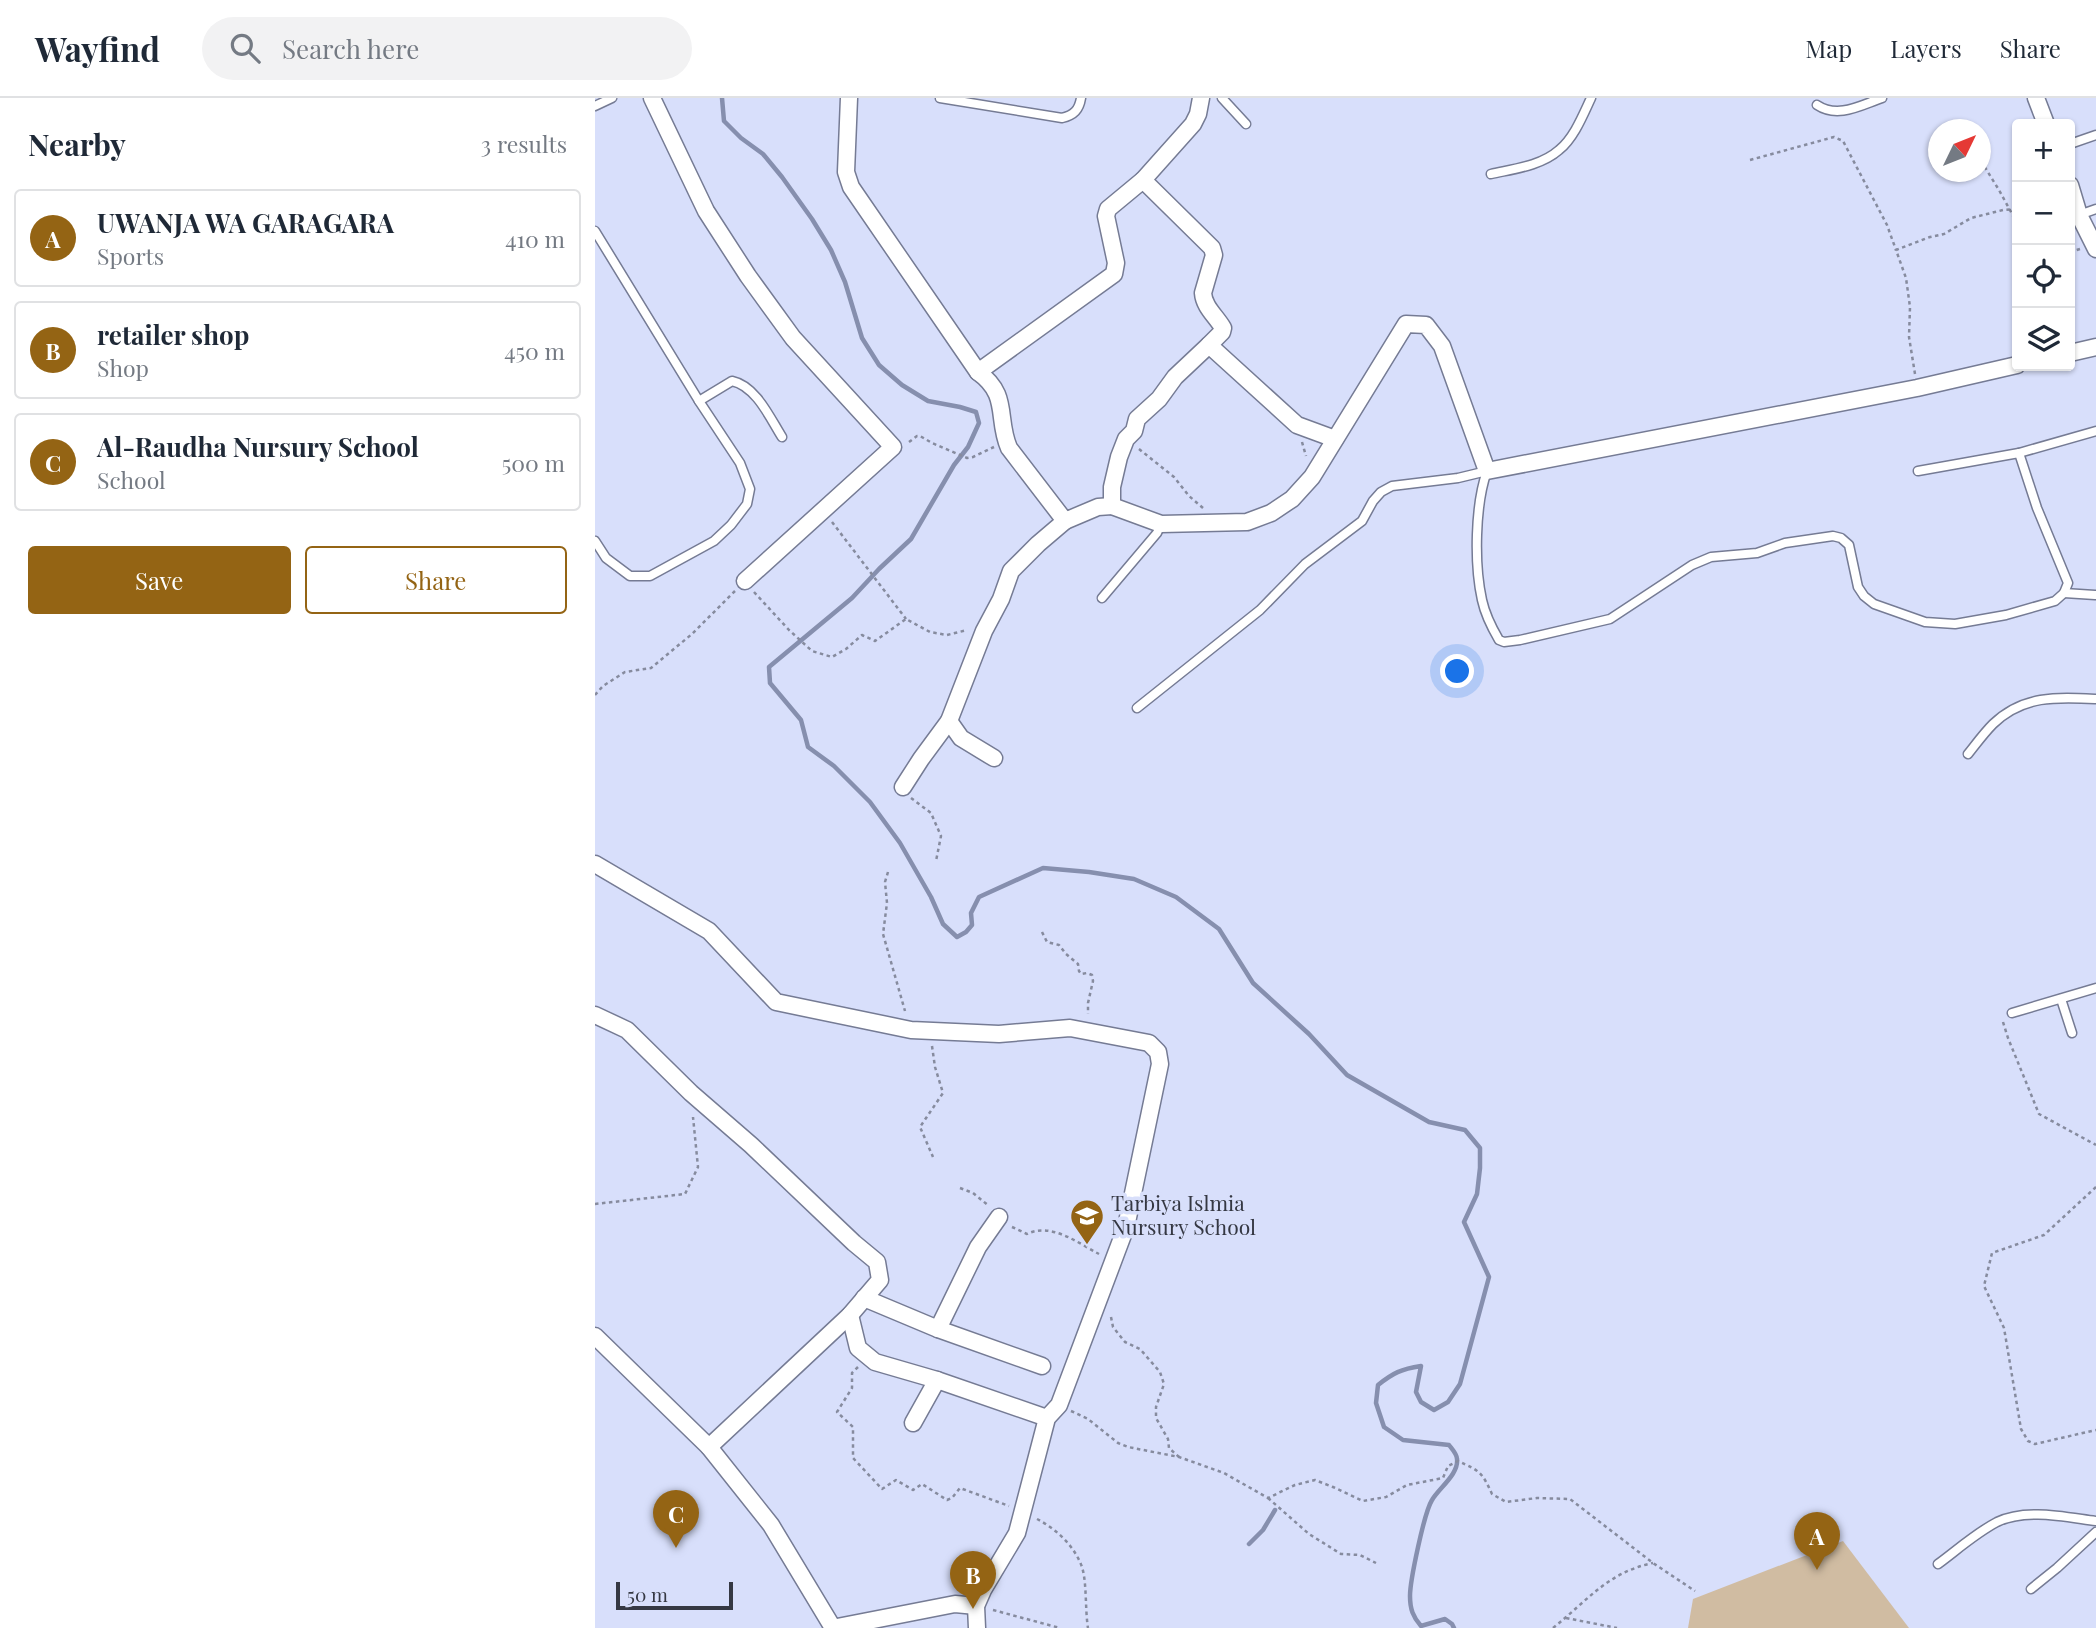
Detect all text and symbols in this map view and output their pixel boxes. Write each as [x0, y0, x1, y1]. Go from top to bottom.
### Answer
search box [202, 17, 692, 80]
text: Wayfind [35, 26, 160, 70]
icon: search [226, 29, 264, 67]
text: Search here [282, 31, 419, 66]
text: Map [1806, 32, 1852, 64]
text: Layers [1890, 32, 1962, 64]
text: Share [2000, 32, 2061, 64]
north arrow [1928, 119, 1991, 182]
map controls [2012, 119, 2075, 371]
button: + [2012, 119, 2075, 182]
text: Nearby [28, 124, 126, 164]
text: 3 results [481, 128, 567, 159]
button: − [2012, 182, 2075, 245]
text: UWANJA WA GARAGARA [97, 205, 394, 240]
text: A [45, 223, 61, 254]
text: 410 m [505, 223, 565, 254]
text: Sports [97, 240, 164, 271]
button: locate [2012, 245, 2075, 308]
button: layers [2012, 308, 2075, 371]
text: retailer shop [97, 317, 249, 352]
text: B [45, 335, 61, 366]
text: 450 m [504, 335, 565, 366]
text: Shop [97, 352, 149, 383]
text: Al-Raudha Nursury School [97, 429, 419, 464]
text: C [45, 447, 61, 478]
text: 500 m [502, 447, 565, 478]
text: School [97, 464, 166, 495]
button: Save [28, 546, 291, 614]
button: Share [305, 546, 567, 614]
your location [1440, 654, 1474, 688]
place label: Tarbiya Islmia Nursury School [1111, 1188, 1256, 1240]
school or university icon: Tarbiya Islmia Nursury School [1068, 1197, 1106, 1246]
pin: C [653, 1490, 699, 1548]
pin: A [1794, 1512, 1840, 1570]
pin: B [950, 1551, 996, 1609]
scale bar [616, 1579, 733, 1611]
text: 50 m [627, 1581, 668, 1607]

